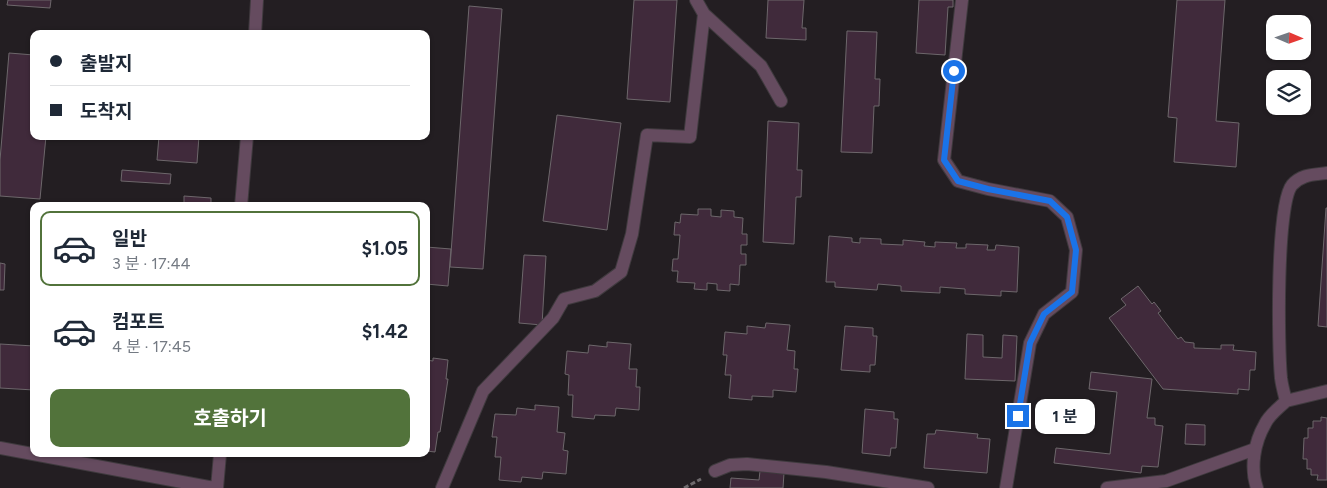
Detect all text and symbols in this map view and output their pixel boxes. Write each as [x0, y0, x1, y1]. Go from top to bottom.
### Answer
north arrow [1266, 15, 1311, 60]
map controls [1266, 15, 1311, 115]
text: 출발지 [80, 52, 132, 75]
route start [943, 60, 965, 82]
button: layers [1266, 70, 1311, 115]
text: 도착지 [80, 100, 132, 123]
icon: car [52, 226, 97, 271]
text: 일반 [112, 227, 147, 250]
text: $1.05 [361, 237, 408, 260]
text: 3 분 · 17:44 [112, 254, 190, 273]
icon: car [52, 309, 97, 354]
text: 컴포트 [112, 310, 164, 333]
text: $1.42 [362, 320, 408, 343]
text: 4 분 · 17:45 [112, 337, 191, 356]
button: 호출하기 [50, 389, 410, 447]
callout: 1 분 [1036, 398, 1096, 434]
route end [1007, 405, 1029, 427]
text: 1 분 [1052, 407, 1078, 426]

